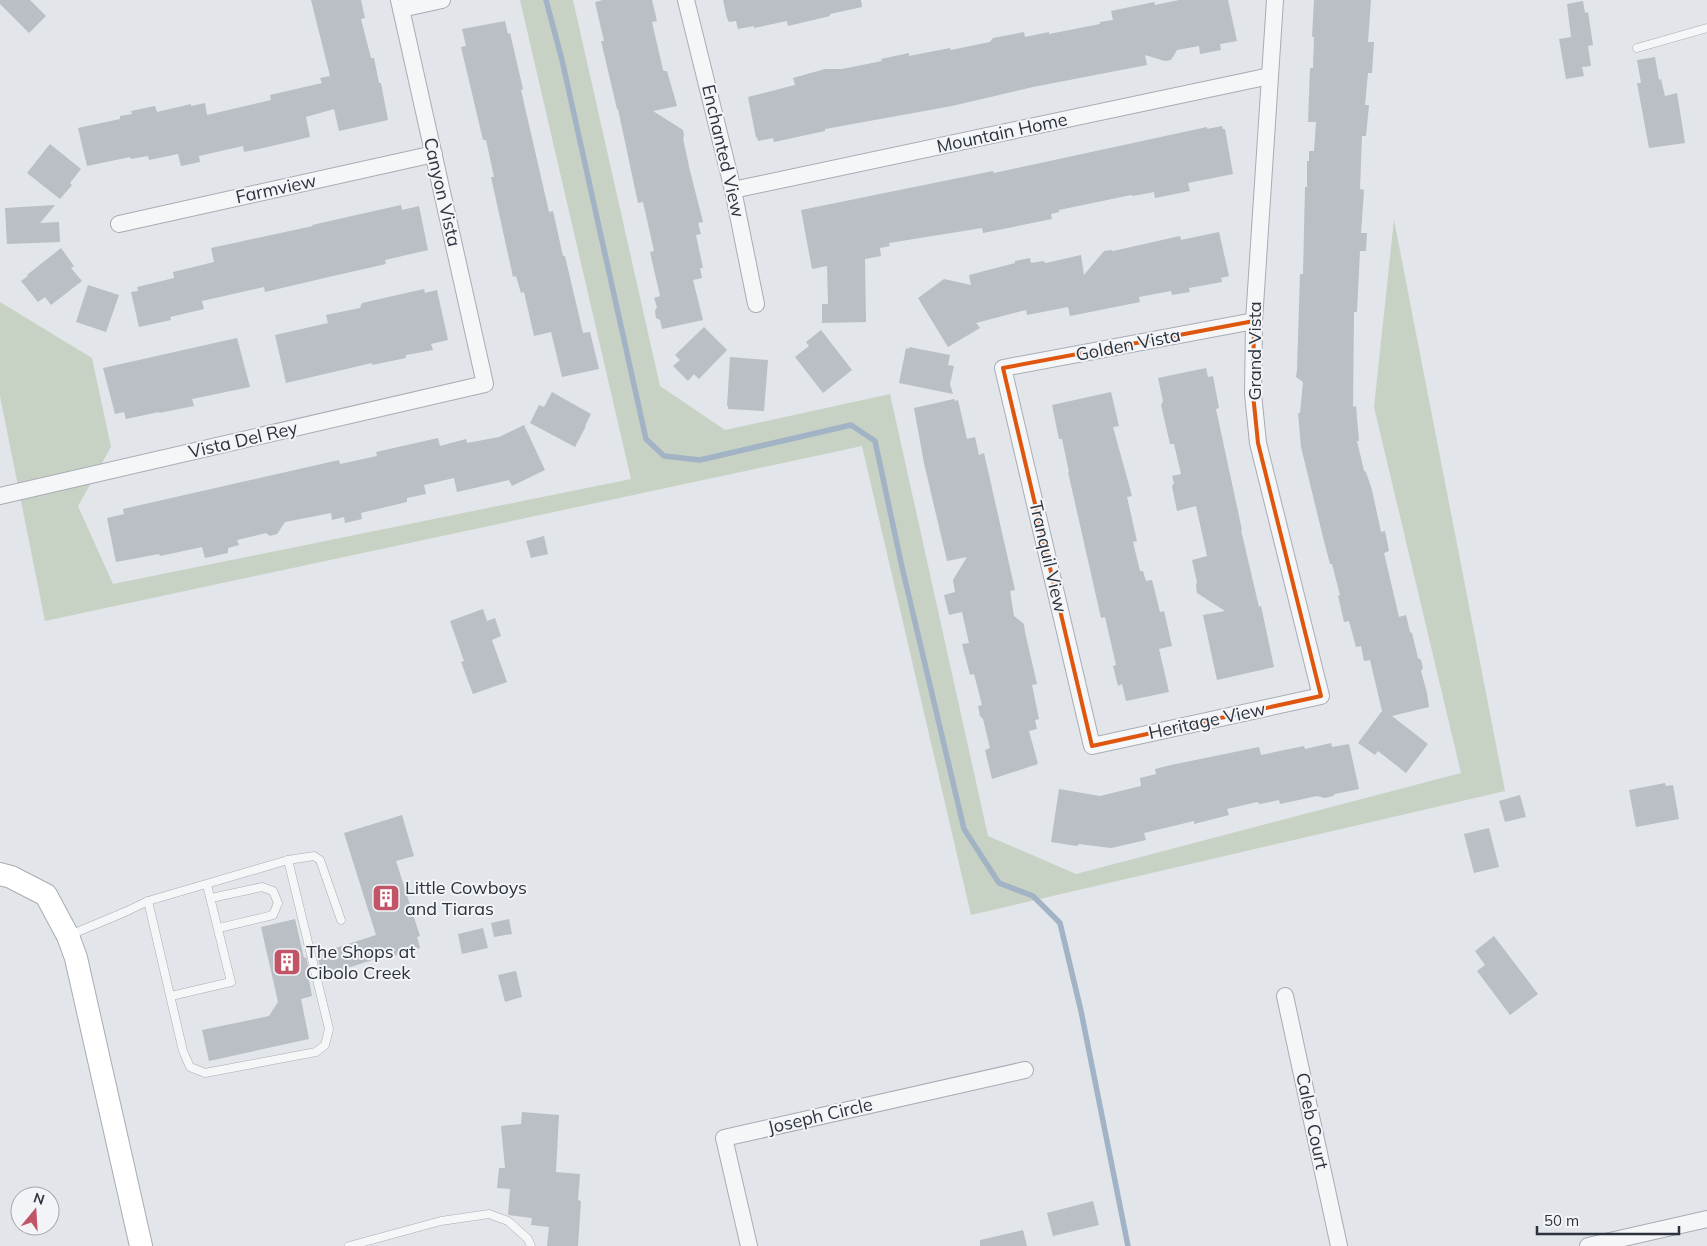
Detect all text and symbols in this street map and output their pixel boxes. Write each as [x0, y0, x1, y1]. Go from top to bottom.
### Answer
street label: Enchanted View [697, 82, 750, 220]
street label: Mountain Home [934, 107, 1069, 158]
street label: Canyon Vista [419, 135, 466, 249]
street label: Farmview [233, 169, 319, 208]
street label: Grand Vista [1243, 301, 1266, 401]
street label: Golden Vista [1074, 323, 1182, 366]
street label: Vista Del Rey [186, 416, 300, 463]
street label: Tranquil View [1024, 499, 1073, 615]
street label: Heritage View [1146, 697, 1268, 744]
place label: Little Cowboys and Tiaras [405, 876, 527, 920]
building icon: Little Cowboys and Tiaras [371, 883, 401, 913]
place label: The Shops at Cibolo Creek [306, 940, 415, 984]
building icon: The Shops at Cibolo Creek [272, 947, 302, 977]
street label: Caleb Court [1291, 1071, 1334, 1171]
street label: Joseph Circle [765, 1092, 875, 1139]
north arrow [10, 1186, 60, 1236]
text: N [31, 1188, 47, 1209]
scale bar [1537, 1204, 1680, 1236]
text: 50 m [1544, 1211, 1579, 1230]

